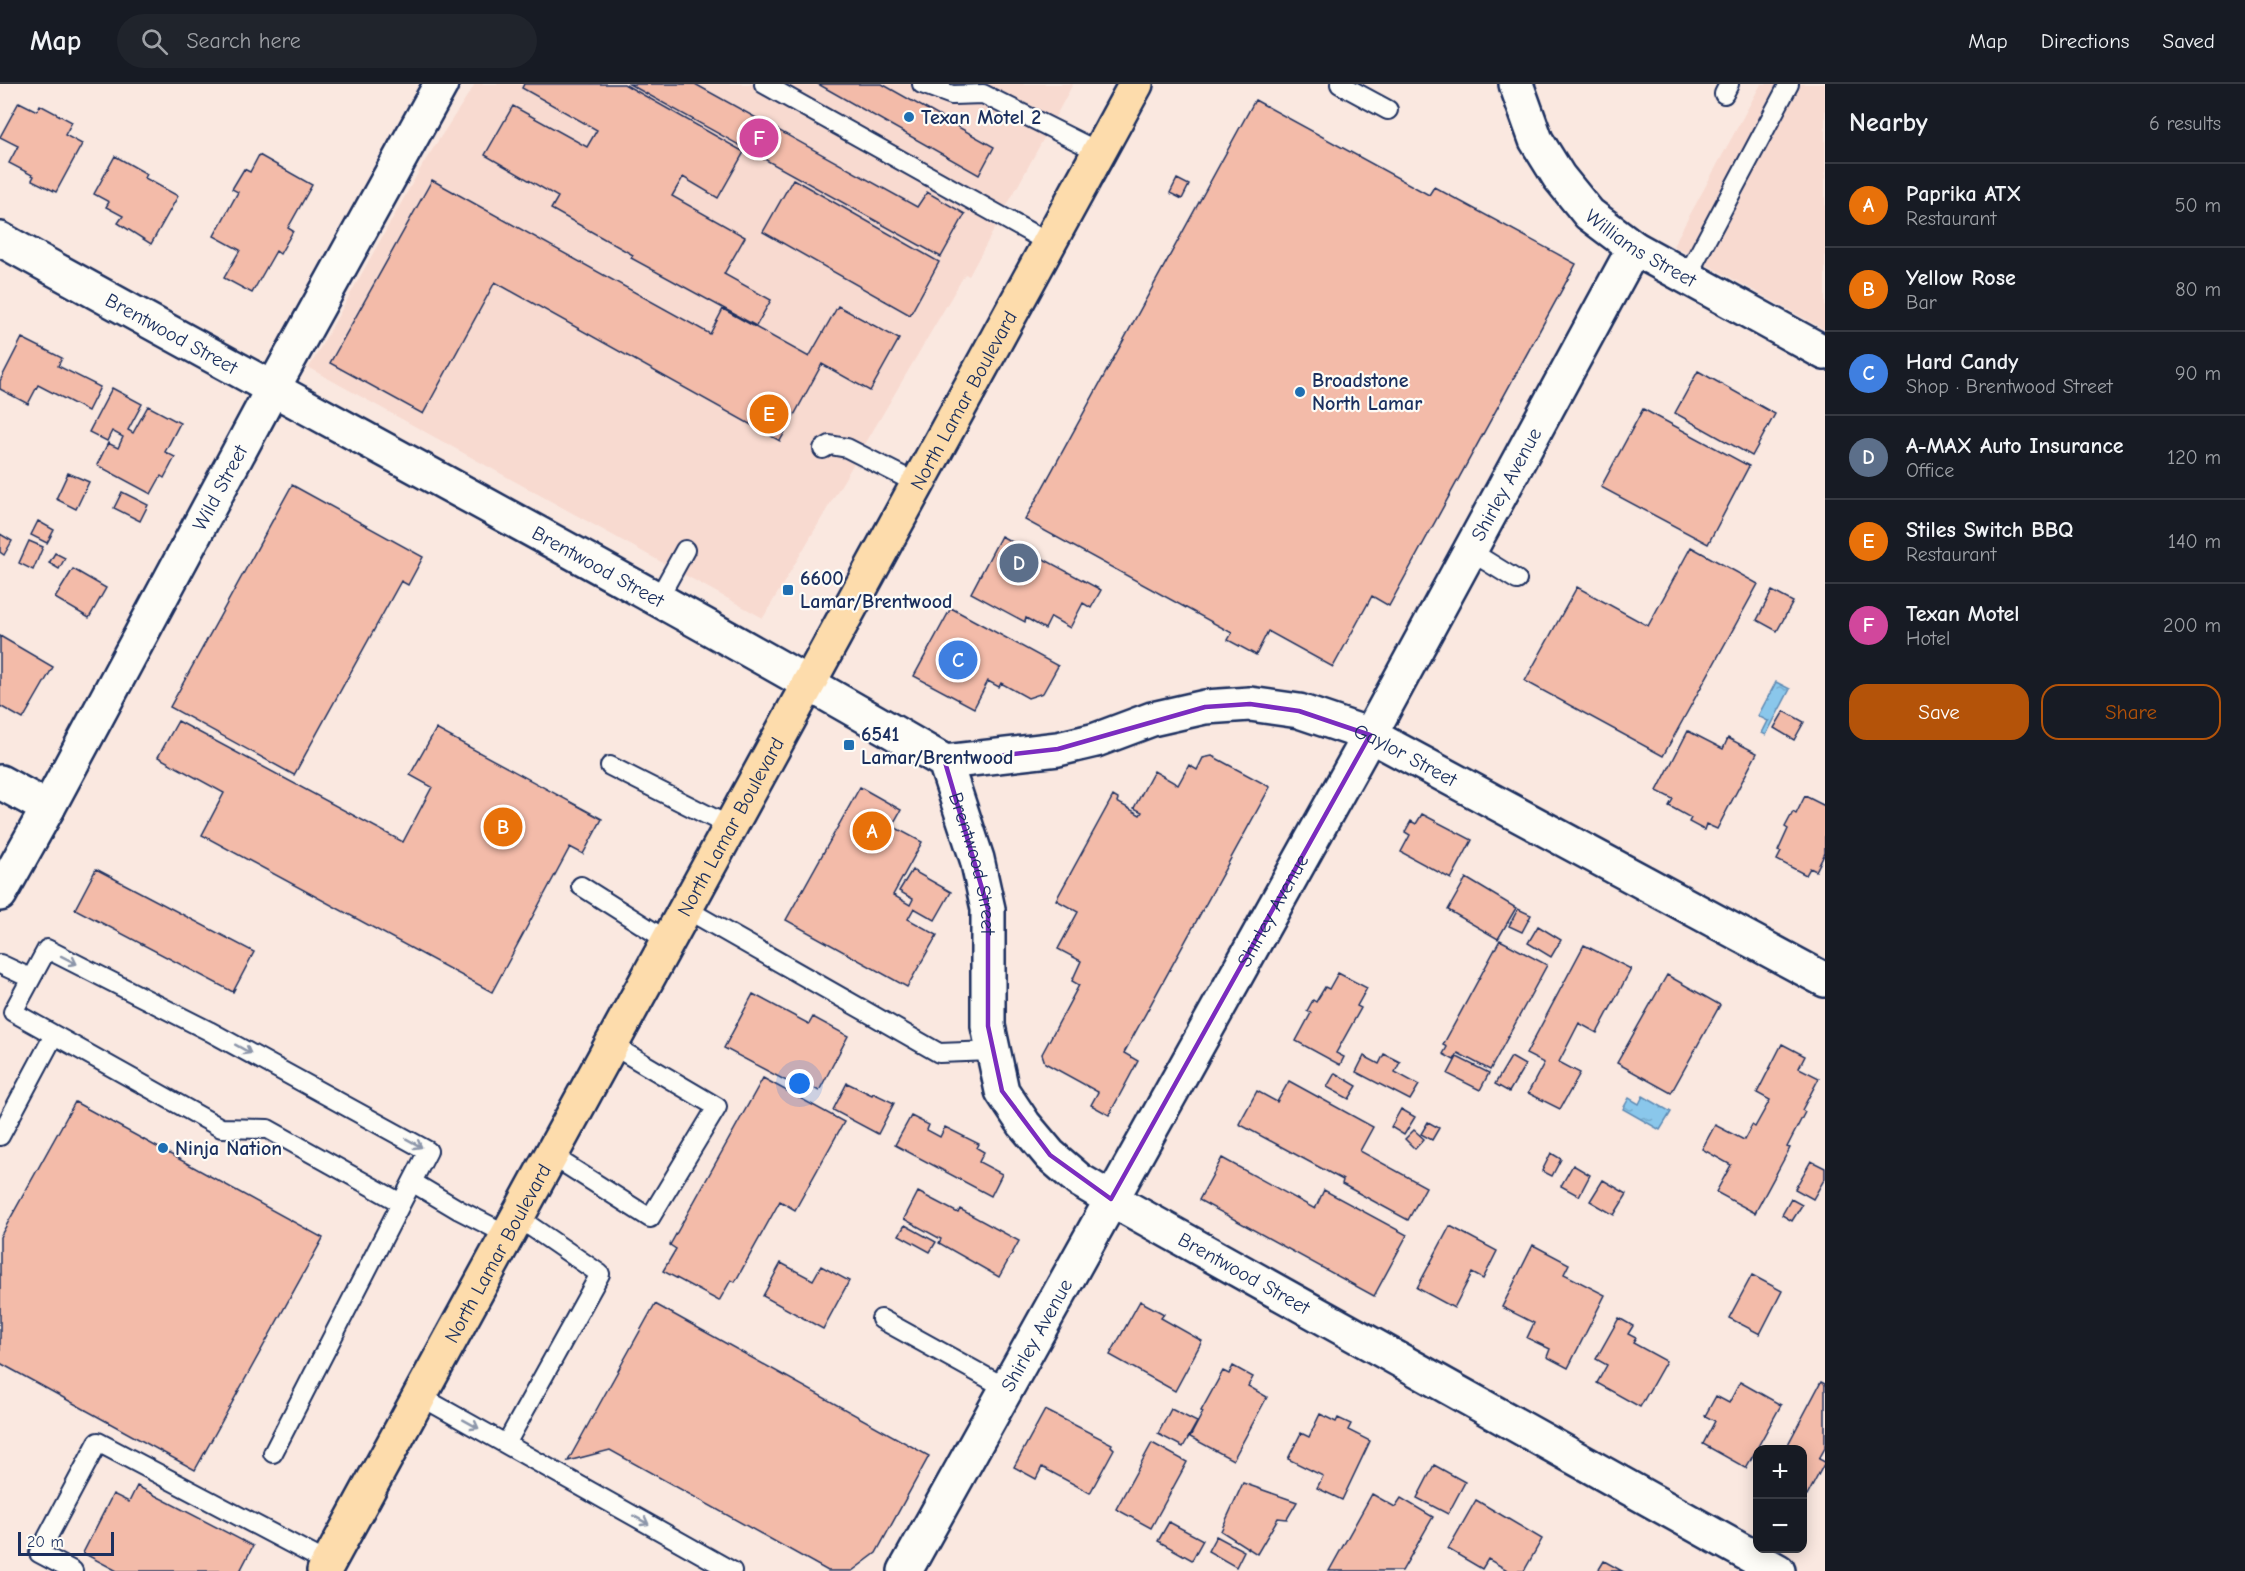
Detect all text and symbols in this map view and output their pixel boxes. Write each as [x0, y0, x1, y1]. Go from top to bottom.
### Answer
search box [117, 14, 537, 68]
text: Map [30, 25, 81, 57]
icon: search [138, 25, 171, 58]
text: Search here [186, 28, 301, 54]
text: Map [1968, 29, 2008, 53]
text: Directions [2041, 29, 2130, 53]
text: Saved [2163, 29, 2215, 53]
place label: Texan Motel 2 [921, 106, 1041, 129]
text: Nearby [1849, 108, 1928, 138]
marker: Texan Motel 2 [902, 110, 916, 124]
text: 6 results [2149, 112, 2221, 135]
pin: F [740, 116, 778, 160]
text: Paprika ATX [1906, 181, 2022, 207]
text: A [1863, 194, 1874, 217]
text: 50 m [2175, 194, 2221, 217]
street label: Williams Street [1581, 204, 1702, 292]
text: Restaurant [1906, 207, 1996, 230]
text: Yellow Rose [1906, 265, 2016, 291]
text: B [1862, 278, 1875, 301]
text: 80 m [2175, 278, 2221, 301]
street label: Brentwood Street [102, 288, 243, 379]
text: Bar [1906, 291, 1937, 314]
street label: North Lamar Boulevard [905, 307, 1021, 494]
text: Hard Candy [1906, 349, 2018, 375]
text: C [1862, 362, 1875, 385]
text: 90 m [2175, 362, 2221, 385]
place label: Broadstone North Lamar [1312, 369, 1422, 415]
text: Shop · Brentwood Street [1906, 375, 2113, 398]
marker: Broadstone North Lamar [1293, 385, 1307, 399]
pin: E [750, 392, 788, 436]
street label: Shirley Avenue [1466, 424, 1546, 545]
text: A-MAX Auto Insurance [1906, 433, 2124, 459]
street label: Wild Street [187, 440, 253, 534]
text: D [1862, 446, 1875, 469]
text: 120 m [2167, 446, 2221, 469]
text: Office [1906, 459, 1954, 482]
text: Stiles Switch BBQ [1906, 517, 2073, 543]
street label: Brentwood Street [528, 521, 669, 613]
text: E [1863, 530, 1874, 553]
text: 140 m [2168, 530, 2221, 553]
pin: D [1000, 540, 1038, 586]
text: Restaurant [1906, 543, 1996, 566]
place label: 6600 Lamar/Brentwood [800, 567, 953, 613]
marker: 6600 Lamar/Brentwood [781, 583, 795, 597]
text: Texan Motel [1906, 601, 2020, 627]
text: F [1863, 614, 1874, 637]
text: 200 m [2163, 614, 2221, 637]
text: Hotel [1906, 627, 1950, 650]
pin: C [938, 638, 978, 682]
button: Save [1849, 684, 2029, 740]
button: Share [2041, 684, 2221, 740]
street label: Gaylor Street [1351, 719, 1462, 792]
place label: 6541 Lamar/Brentwood [861, 723, 1014, 769]
street label: North Lamar Boulevard [672, 733, 789, 920]
marker: 6541 Lamar/Brentwood [842, 738, 856, 752]
street label: Brentwood Street [944, 789, 1000, 936]
pin: B [484, 804, 522, 850]
pin: A [852, 808, 892, 854]
street label: Shirley Avenue [1232, 850, 1313, 971]
one-way arrow [60, 955, 78, 966]
one-way arrow [233, 1044, 251, 1055]
your location [785, 1069, 814, 1098]
place label: Ninja Nation [175, 1137, 282, 1160]
one-way arrow [404, 1138, 422, 1149]
marker: Ninja Nation [156, 1141, 170, 1155]
street label: North Lamar Boulevard [439, 1160, 556, 1347]
street label: Brentwood Street [1174, 1227, 1315, 1320]
street label: Shirley Avenue [996, 1275, 1077, 1395]
one-way arrow [462, 1418, 479, 1430]
map controls [1753, 1445, 1807, 1553]
button: + [1753, 1445, 1807, 1499]
button: − [1753, 1499, 1807, 1553]
one-way arrow [632, 1514, 649, 1526]
scale bar [18, 1529, 114, 1556]
text: 20 m [27, 1533, 64, 1551]

